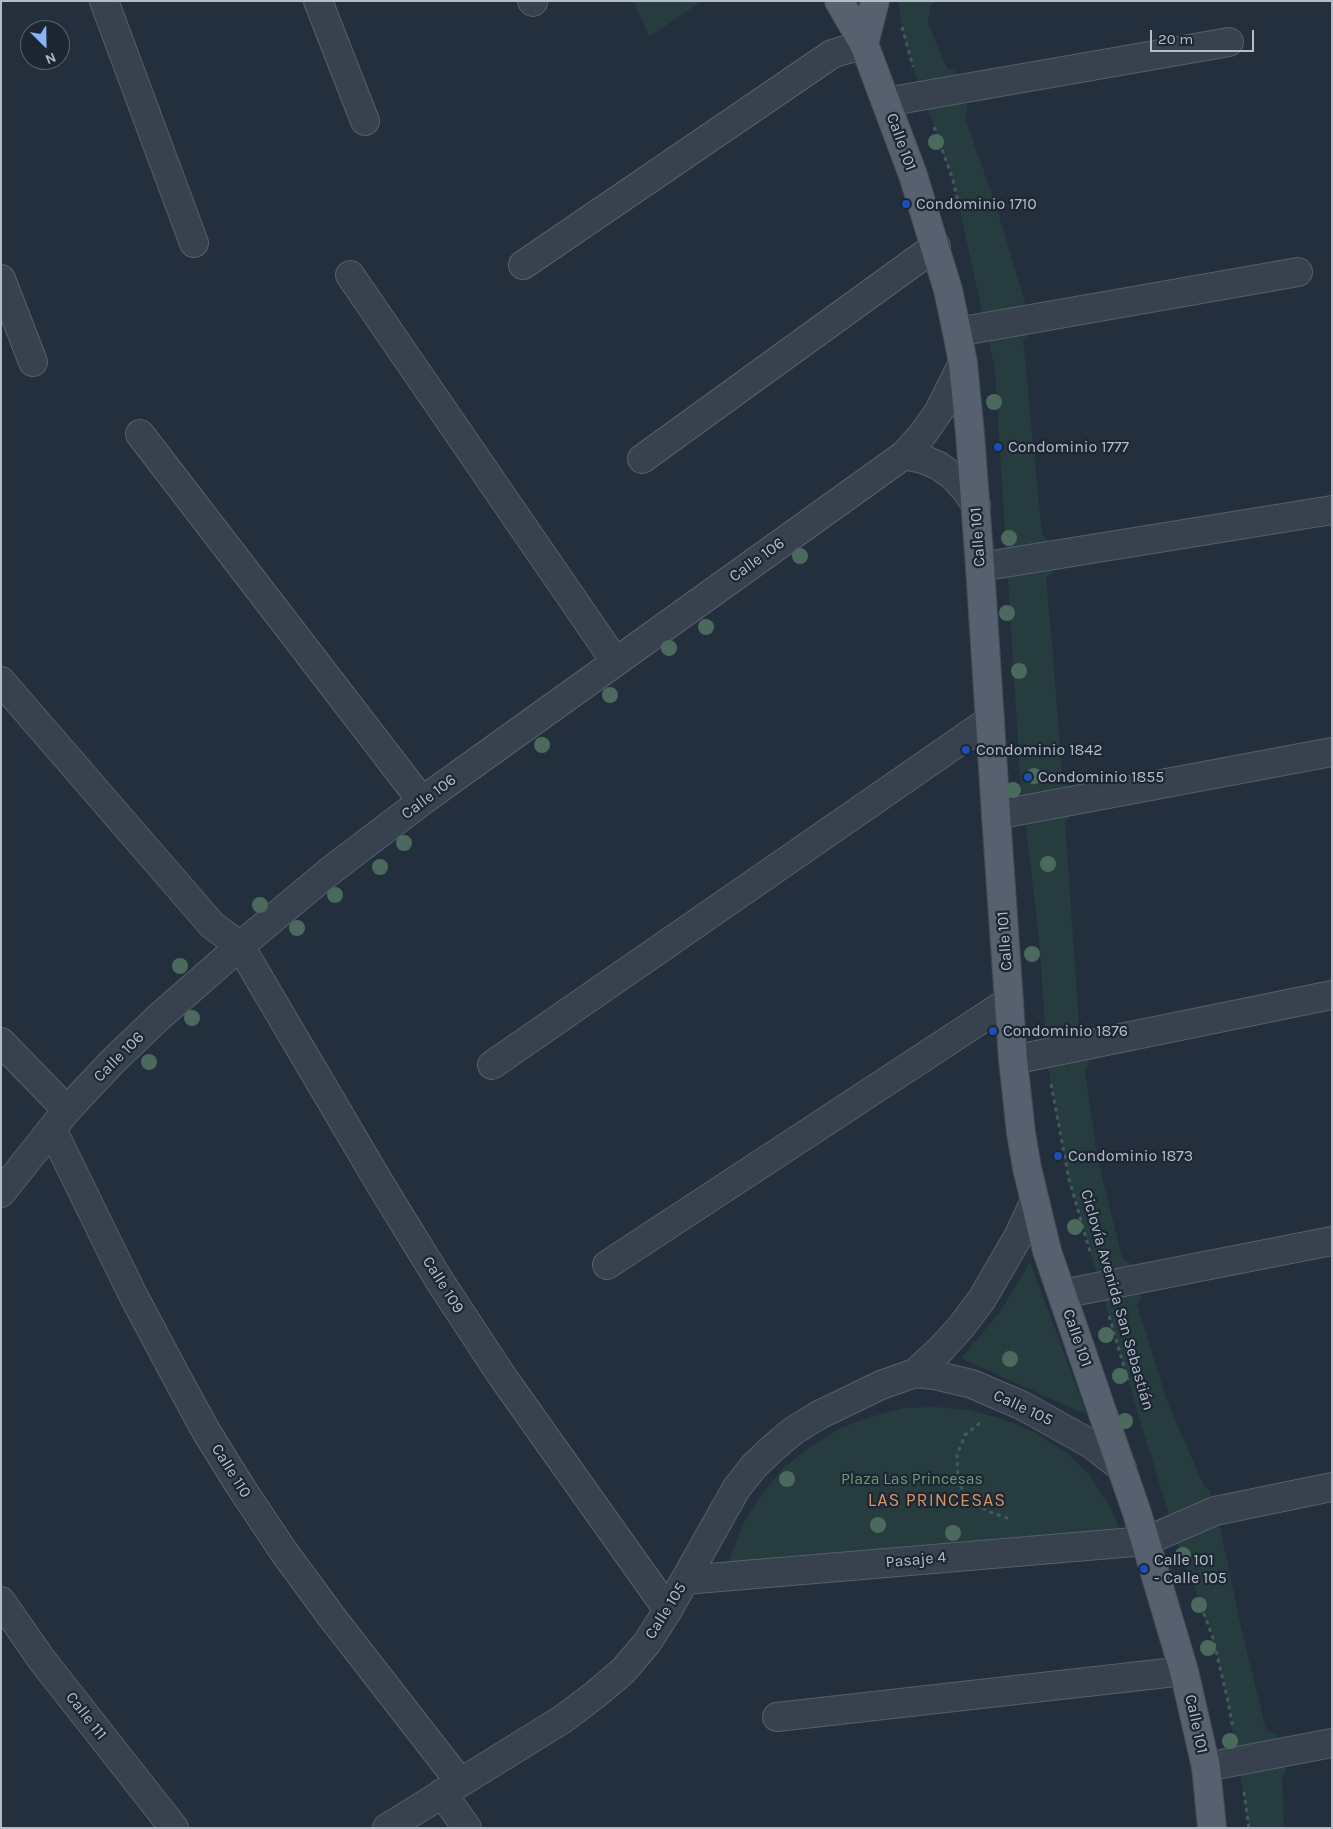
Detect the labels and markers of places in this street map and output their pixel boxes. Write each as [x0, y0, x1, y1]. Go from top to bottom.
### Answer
place label: Condominio 1710 [916, 194, 1037, 214]
marker: Condominio 1710 [900, 198, 912, 210]
place label: Condominio 1777 [1008, 437, 1129, 457]
marker: Condominio 1777 [992, 441, 1004, 453]
place label: Condominio 1842 [976, 740, 1102, 760]
marker: Condominio 1842 [960, 744, 972, 756]
place label: Condominio 1855 [1038, 767, 1164, 787]
marker: Condominio 1855 [1022, 771, 1034, 783]
place label: Condominio 1876 [1003, 1021, 1128, 1041]
marker: Condominio 1876 [987, 1025, 999, 1037]
place label: Condominio 1873 [1068, 1146, 1193, 1166]
marker: Condominio 1873 [1052, 1150, 1064, 1162]
place label: Calle 101 - Calle 105 [1154, 1550, 1227, 1588]
marker: Calle 101 - Calle 105 [1138, 1563, 1150, 1575]

